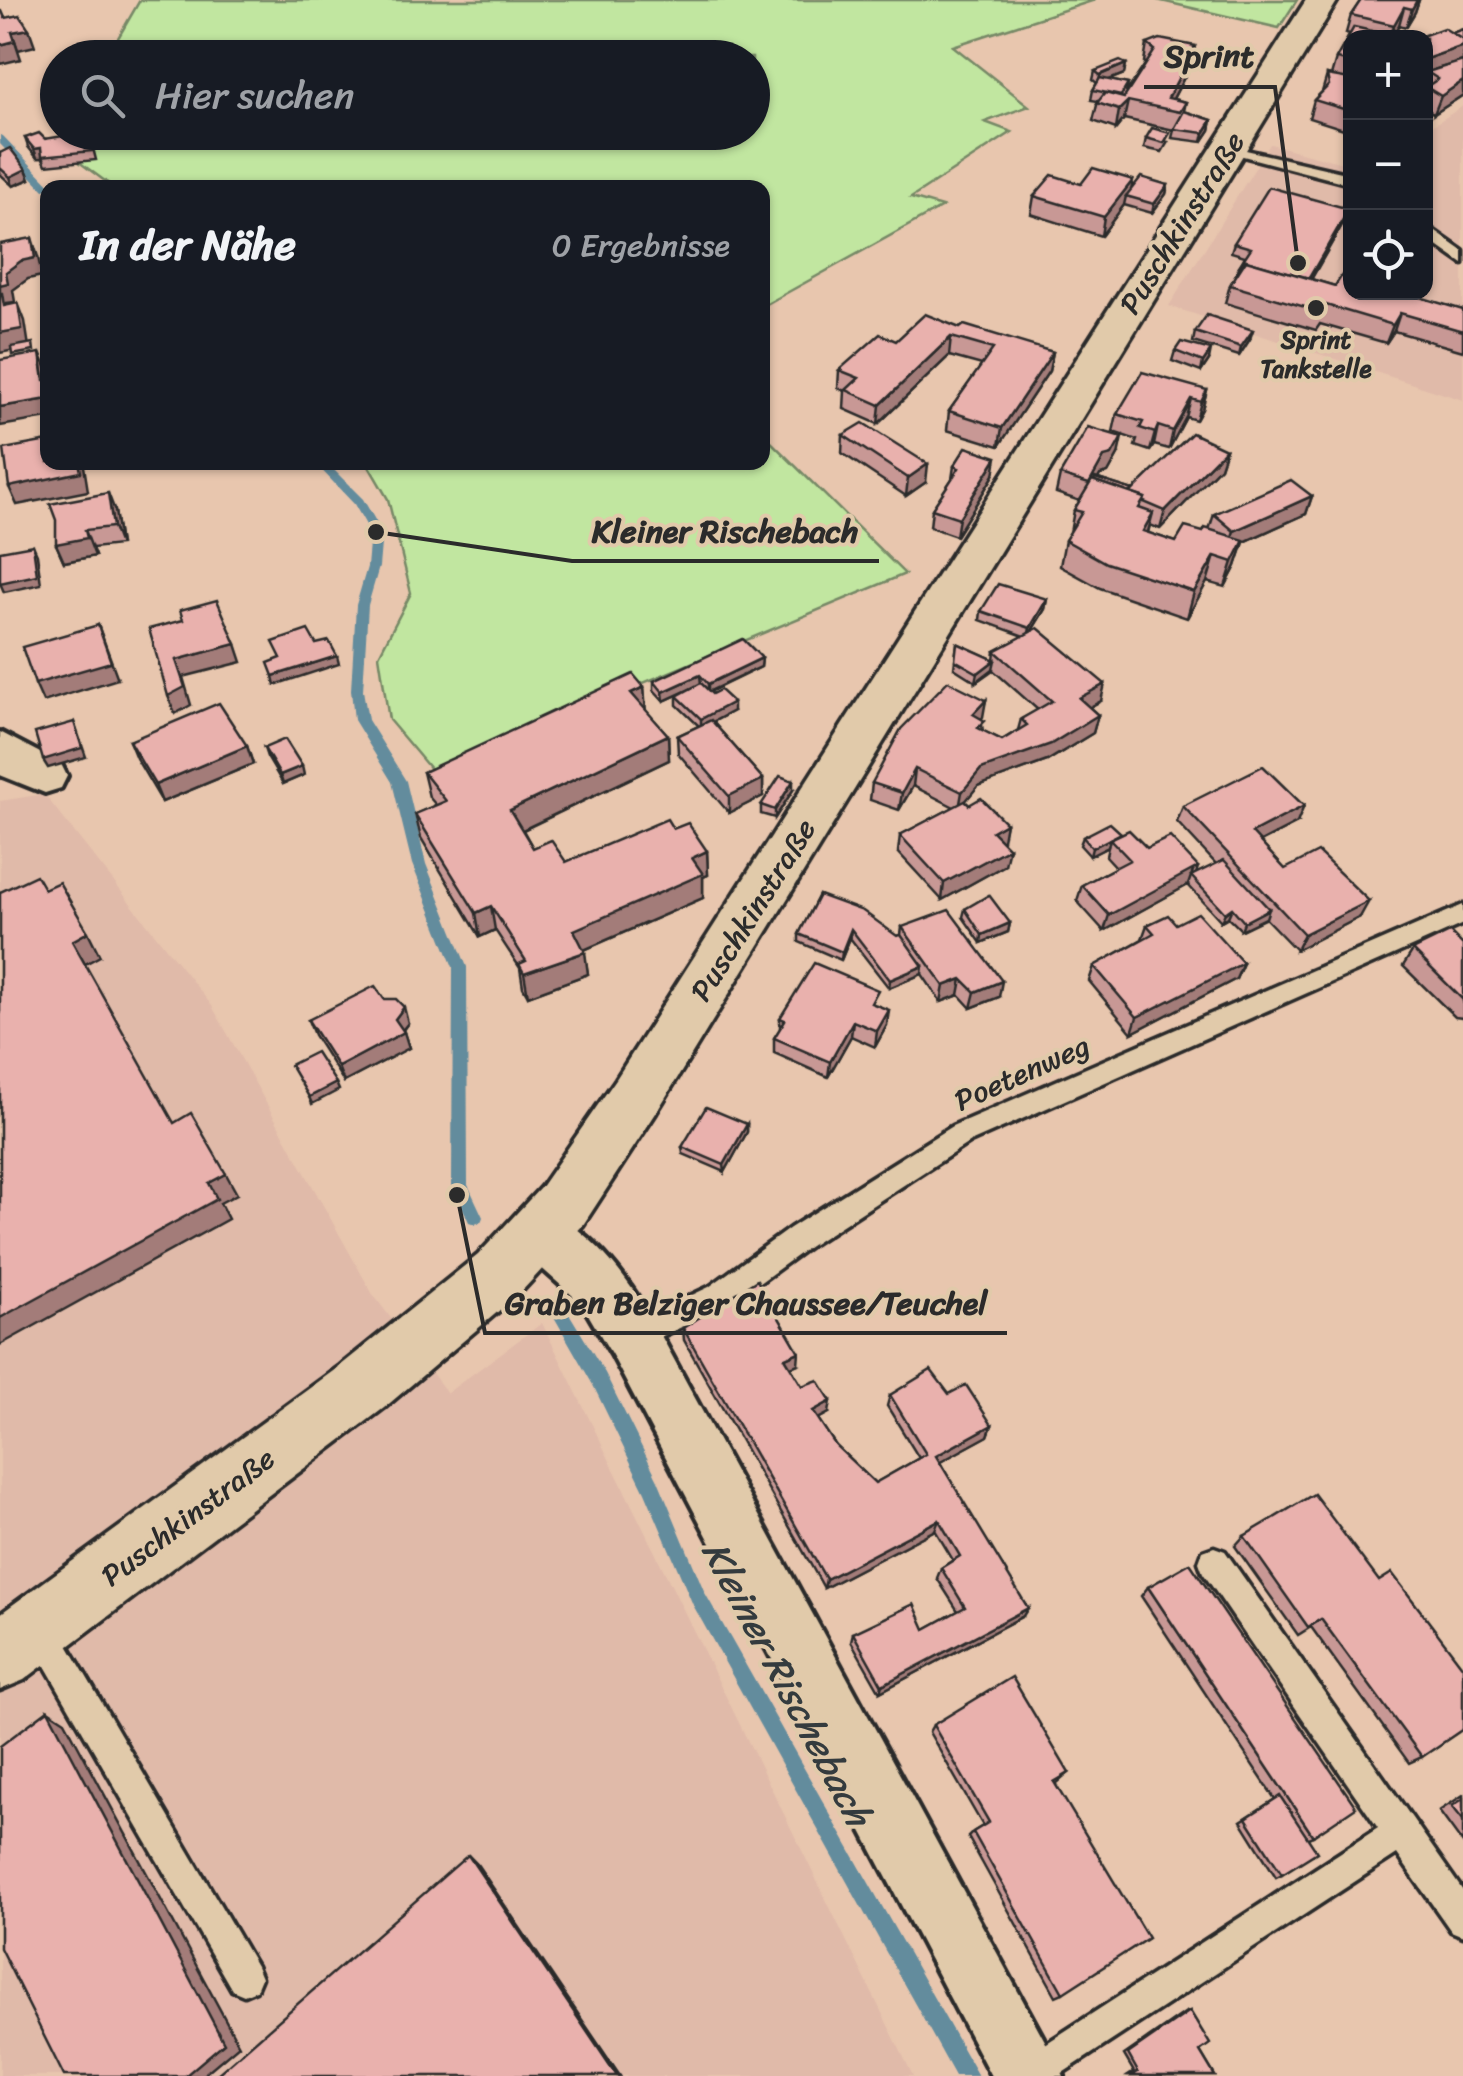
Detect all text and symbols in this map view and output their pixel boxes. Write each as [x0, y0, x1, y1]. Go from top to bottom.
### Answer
callout: Sprint [1144, 25, 1275, 87]
text: Sprint [1163, 28, 1254, 85]
map controls [1343, 30, 1433, 300]
button: + [1343, 30, 1433, 120]
search box [40, 40, 770, 150]
text: Hier suchen [155, 62, 354, 129]
icon: search [75, 68, 130, 123]
street label: Puschkinstraße [1104, 120, 1260, 326]
button: − [1343, 120, 1433, 210]
text: In der Nähe [80, 208, 296, 282]
button: locate [1343, 210, 1433, 300]
text: 0 Ergebnisse [552, 217, 730, 274]
marker: Sprint Tankstelle [1305, 297, 1327, 319]
place label: Sprint Tankstelle [1260, 317, 1372, 391]
callout: Kleiner Rischebach [572, 499, 879, 561]
text: Kleiner Rischebach [591, 503, 858, 560]
street label: Puschkinstraße [675, 807, 831, 1013]
street label: Poetenweg [945, 1019, 1099, 1127]
callout: Graben Belziger Chaussee/Teuchel [485, 1271, 1007, 1333]
text: Graben Belziger Chaussee/Teuchel [505, 1275, 989, 1332]
street label: Puschkinstraße [89, 1433, 287, 1601]
water label: Kleiner Rischebach [683, 1528, 892, 1841]

